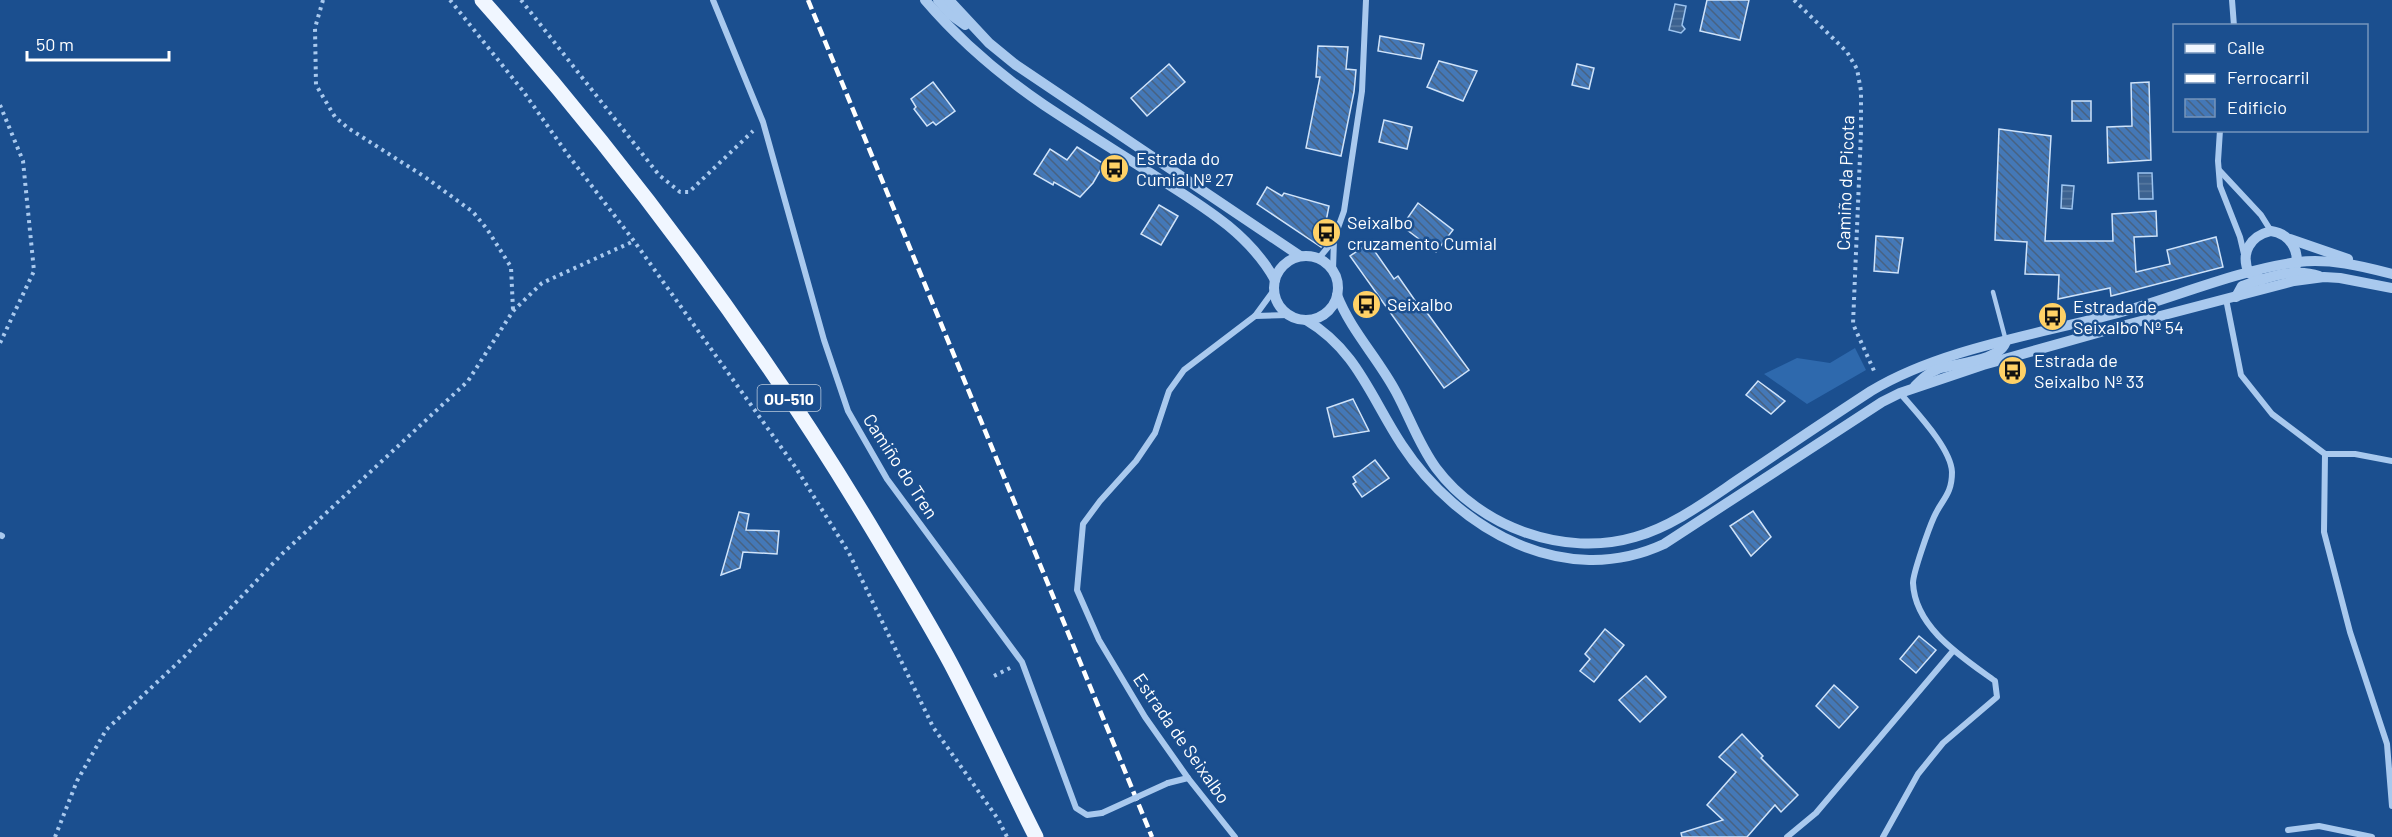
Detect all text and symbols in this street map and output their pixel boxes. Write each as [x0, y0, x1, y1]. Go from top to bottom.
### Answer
scale bar [27, 24, 170, 62]
legend [2173, 24, 2368, 132]
text: 50 m [36, 33, 74, 55]
text: Calle [2227, 36, 2265, 58]
text: Ferrocarril [2227, 66, 2309, 88]
text: Edificio [2227, 96, 2287, 118]
street label: Camiño da Picota [1832, 115, 1858, 251]
place label: Estrada do Cumial Nº 27 [1136, 147, 1234, 190]
bus stop icon: Estrada do Cumial Nº 27 [1099, 152, 1131, 184]
place label: Seixalbo cruzamento Cumial [1347, 211, 1497, 254]
bus stop icon: Seixalbo cruzamento Cumial [1310, 216, 1342, 248]
bus stop icon: Seixalbo [1350, 288, 1382, 320]
place label: Seixalbo [1387, 293, 1453, 315]
place label: Estrada de Seixalbo Nº 54 [2073, 295, 2184, 338]
bus stop icon: Estrada de Seixalbo Nº 54 [2036, 300, 2068, 332]
place label: Estrada de Seixalbo Nº 33 [2034, 349, 2144, 392]
bus stop icon: Estrada de Seixalbo Nº 33 [1997, 354, 2029, 386]
road number: OU-510 [758, 385, 820, 411]
street label: Camiño do Tren [859, 409, 943, 523]
street label: Estrada de Seixalbo [1129, 669, 1235, 807]

